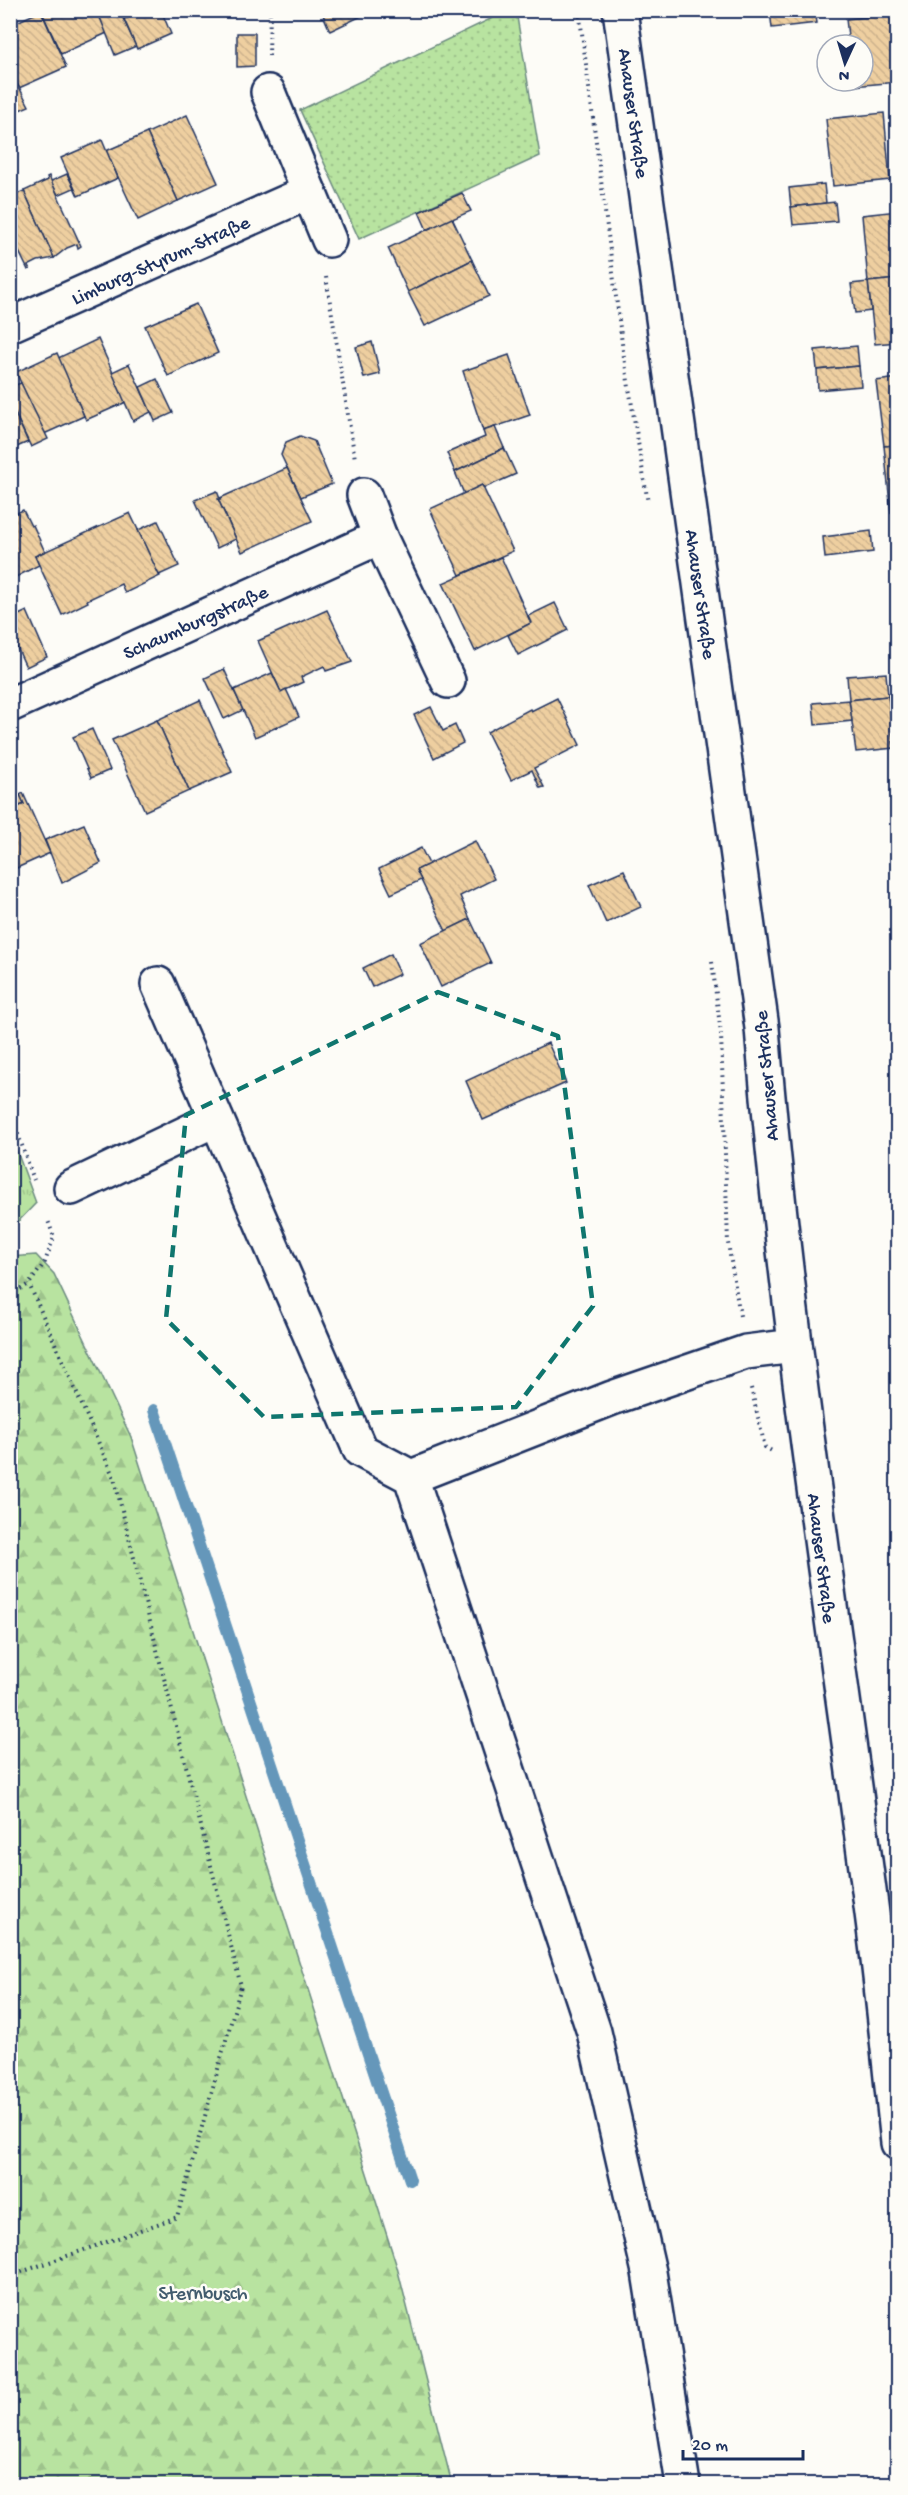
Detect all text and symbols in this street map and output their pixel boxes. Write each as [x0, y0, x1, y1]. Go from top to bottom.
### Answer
north arrow [815, 33, 875, 93]
street label: Ahauser Straße [611, 47, 652, 180]
text: N [838, 65, 850, 84]
street label: Limburg-Styrum-Straße [69, 212, 255, 312]
street label: Ahauser Straße [678, 528, 719, 661]
street label: Schaumburgstraße [120, 582, 273, 666]
street label: Ahauser Straße [751, 1009, 786, 1142]
street label: Ahauser Straße [800, 1492, 839, 1625]
park label: Sternbusch [158, 2284, 248, 2307]
scale bar [683, 2423, 803, 2461]
text: 20 m [692, 2436, 728, 2457]

